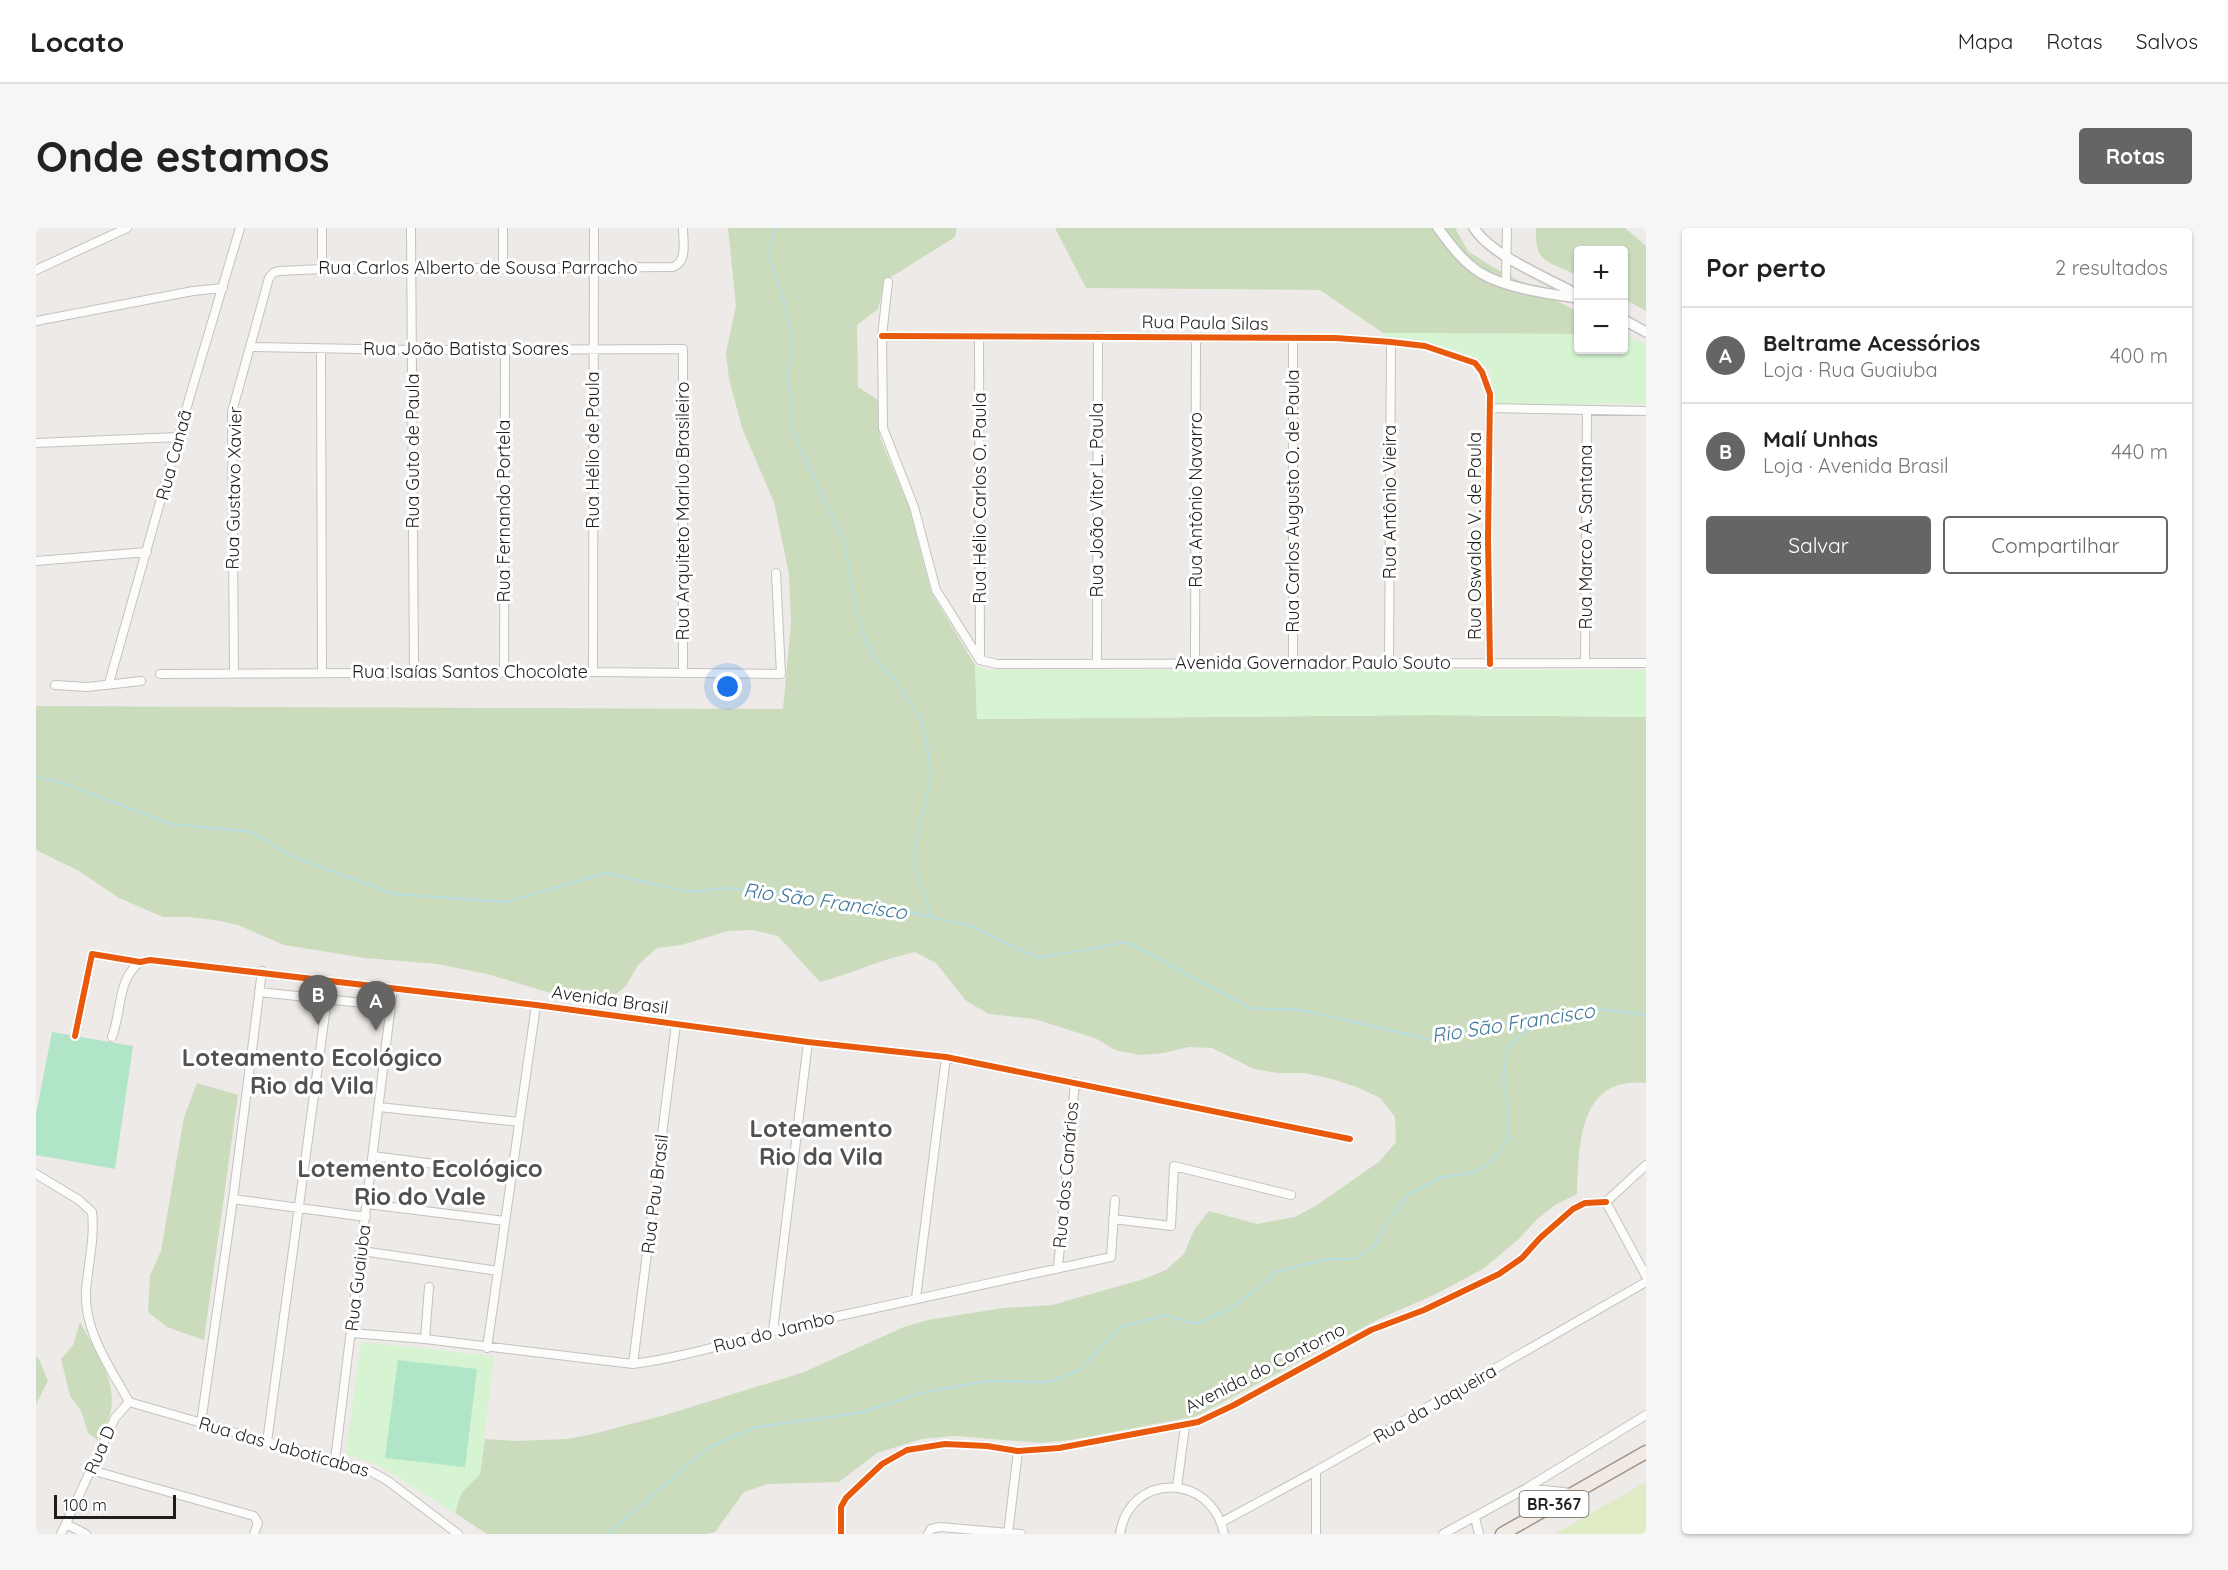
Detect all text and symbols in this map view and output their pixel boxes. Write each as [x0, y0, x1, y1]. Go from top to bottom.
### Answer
text: Locato [30, 24, 124, 59]
text: Mapa [1958, 28, 2013, 54]
text: Rotas [2046, 28, 2103, 54]
text: Salvos [2136, 28, 2198, 54]
button: Rotas [2079, 128, 2192, 184]
text: Onde estamos [36, 130, 330, 183]
map controls [1574, 246, 1628, 354]
button: + [1574, 246, 1628, 300]
text: Por perto [1706, 251, 1826, 284]
text: 2 resultados [2055, 255, 2168, 280]
street label: Rua Carlos Alberto de Sousa Parracho [318, 256, 638, 279]
button: − [1574, 300, 1628, 354]
street label: Rua Paula Silas [1141, 310, 1269, 335]
text: Beltrame Acessórios [1763, 329, 1980, 357]
street label: Rua João Batista Soares [363, 337, 569, 360]
text: A [1719, 343, 1732, 368]
text: 400 m [2110, 343, 2168, 368]
text: Loja · Rua Guaiuba [1763, 357, 1938, 382]
street label: Rua Carlos Augusto O. de Paula [1281, 369, 1304, 633]
street label: Rua Hélio de Paula [581, 371, 604, 529]
street label: Rua Guto de Paula [401, 373, 424, 529]
street label: Rua Arquiteto Marluo Brasileiro [671, 382, 694, 640]
street label: Rua Hélio Carlos O. Paula [968, 392, 991, 604]
street label: Rua João Vitor L. Paula [1085, 403, 1108, 597]
street label: Rua Gustavo Xavier [221, 406, 246, 570]
street label: Rua Canaã [150, 407, 197, 503]
street label: Rua Antônio Navarro [1184, 412, 1207, 588]
street label: Rua Fernando Portela [492, 420, 515, 602]
street label: Rua Antônio Vieira [1378, 425, 1401, 579]
text: Malí Unhas [1763, 425, 1878, 453]
street label: Rua Oswaldo V. de Paula [1463, 432, 1486, 640]
text: B [1719, 439, 1732, 464]
text: 440 m [2111, 439, 2168, 464]
street label: Rua Marco A. Santana [1574, 445, 1597, 629]
text: Loja · Avenida Brasil [1763, 453, 1949, 478]
button: Salvar [1706, 516, 1931, 574]
button: Compartilhar [1943, 516, 2168, 574]
street label: Avenida Governador Paulo Souto [1175, 651, 1451, 674]
street label: Rua Isaías Santos Chocolate [352, 660, 588, 683]
your location [713, 672, 742, 701]
water label: Rio São Francisco [742, 877, 909, 924]
pin: B [298, 976, 338, 1025]
street label: Avenida Brasil [550, 980, 670, 1019]
pin: A [356, 982, 396, 1031]
water label: Rio São Francisco [1430, 997, 1597, 1048]
district label: Loteamento Ecológico Rio da Vila [182, 1042, 442, 1100]
street label: Rua dos Canários [1048, 1101, 1083, 1249]
district label: Loteamento Rio da Vila [750, 1113, 892, 1171]
street label: Rua Pau Brasil [636, 1133, 673, 1255]
district label: Lotemento Ecológico Rio do Vale [297, 1153, 543, 1211]
street label: Rua Guaiuba [340, 1223, 375, 1333]
street label: Rua do Jambo [711, 1305, 837, 1358]
street label: Avenida do Contorno [1181, 1317, 1349, 1418]
street label: Rua da Jaqueira [1369, 1359, 1501, 1448]
street label: Rua das Jaboticabas [196, 1411, 372, 1482]
street label: Rua D [79, 1422, 120, 1478]
road number: BR-367 [1520, 1491, 1588, 1517]
scale bar [54, 1492, 176, 1520]
text: 100 m [63, 1495, 107, 1515]

